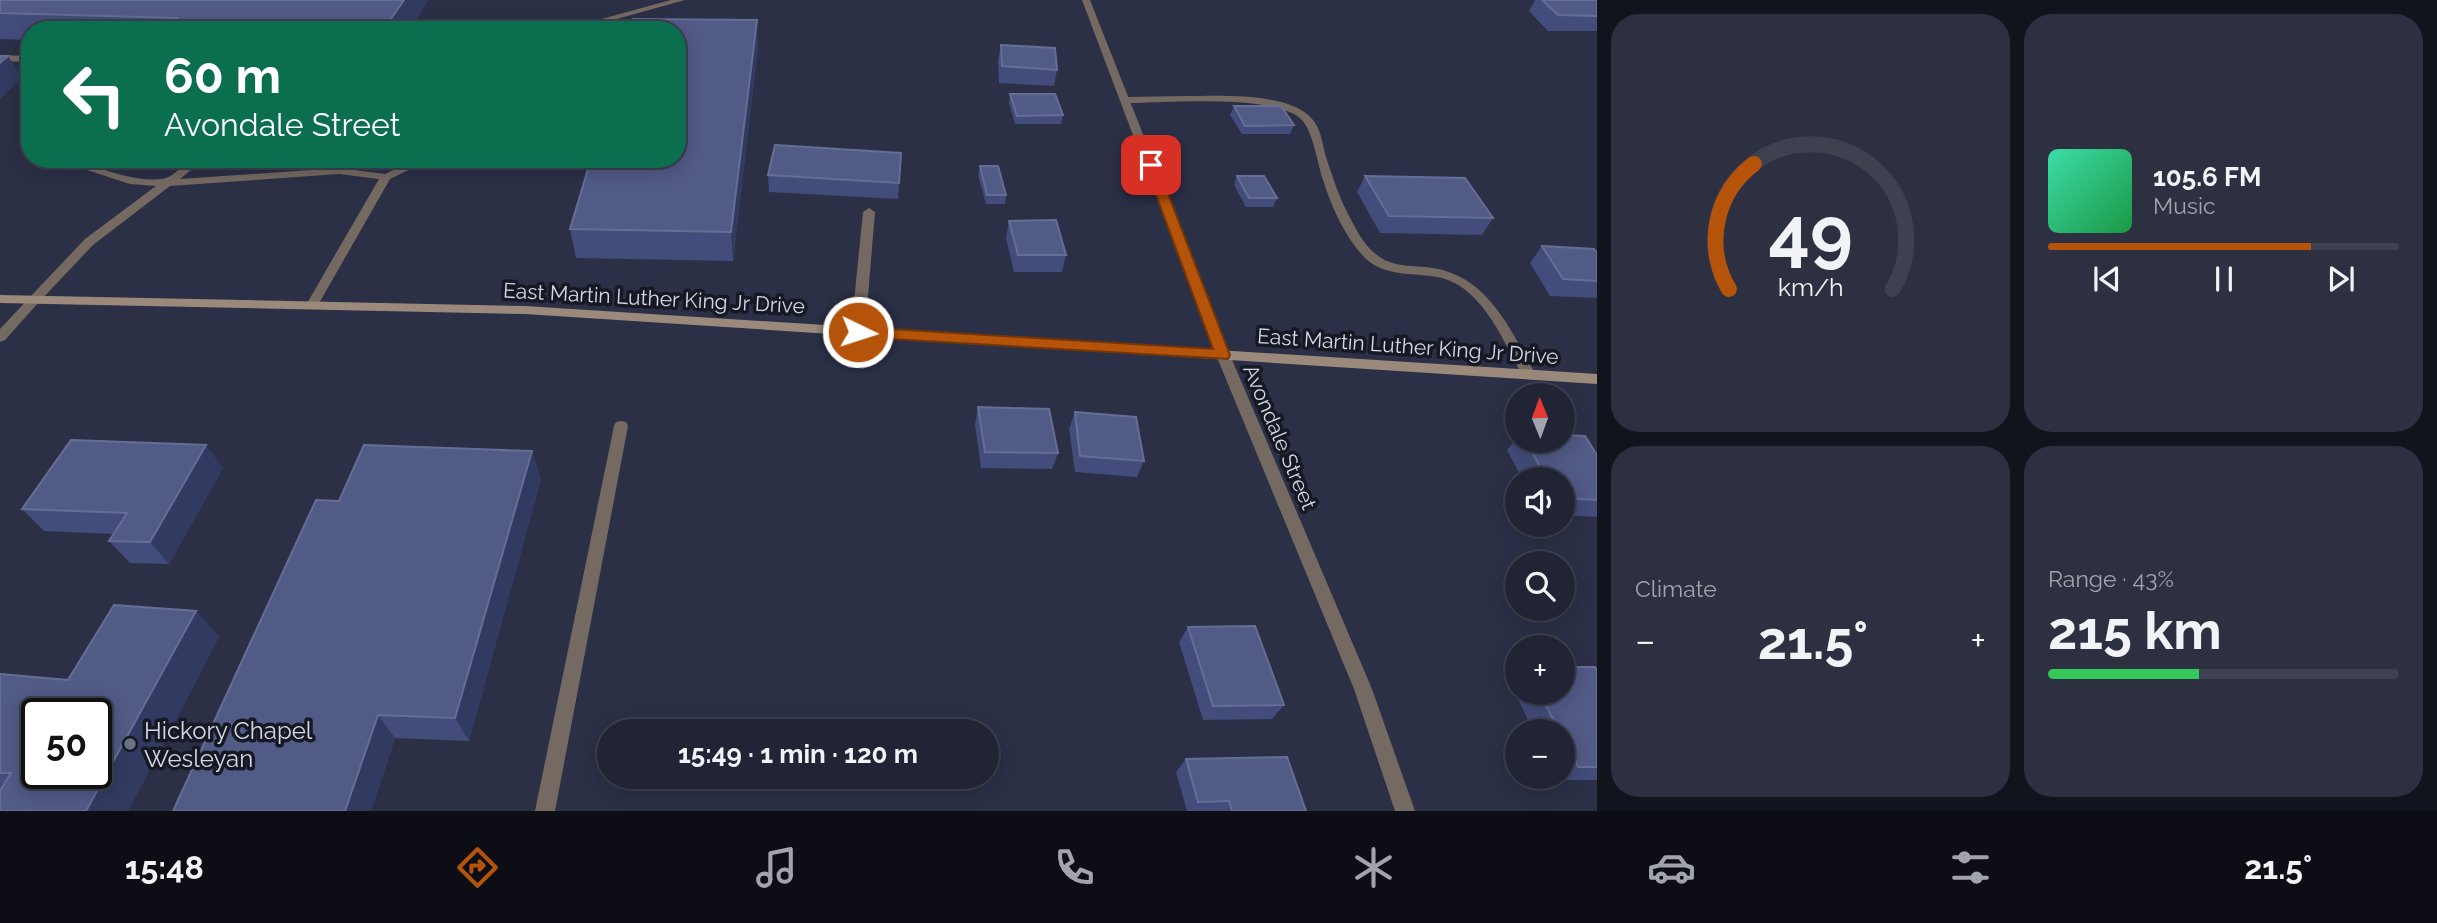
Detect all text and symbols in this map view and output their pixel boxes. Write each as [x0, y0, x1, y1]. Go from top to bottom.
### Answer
text: 60 m [164, 47, 281, 104]
icon: left [49, 49, 140, 140]
text: Avondale Street [164, 106, 400, 143]
pin [1121, 135, 1181, 195]
icon: arrive [1132, 146, 1170, 184]
text: 105.6 FM [2153, 162, 2262, 192]
text: 49 [1768, 192, 1853, 277]
text: Music [2153, 192, 2216, 219]
icon: previous [2088, 260, 2126, 298]
icon: pause [2205, 260, 2243, 298]
icon: next [2322, 260, 2360, 298]
text: km/h [1778, 272, 1843, 302]
street label: East Martin Luther King Jr Drive [502, 278, 806, 318]
position arrow [821, 295, 895, 369]
street label: East Martin Luther King Jr Drive [1256, 323, 1560, 369]
street label: Avondale Street [1238, 361, 1322, 513]
north arrow [1505, 383, 1575, 453]
map controls [1505, 383, 1575, 789]
button: sound [1505, 467, 1575, 537]
button: search [1505, 551, 1575, 621]
text: Range · 43% [2048, 565, 2174, 592]
text: Climate [1635, 575, 1717, 602]
text: 215 km [2048, 600, 2222, 661]
text: 21.5° [1758, 610, 1868, 671]
text: − [1635, 618, 1655, 663]
text: + [1970, 618, 1986, 663]
button: + [1505, 635, 1575, 705]
speed limit sign: 50 [21, 698, 112, 789]
place label: Hickory Chapel Wesleyan [144, 716, 313, 773]
button: − [1505, 719, 1575, 789]
marker: Hickory Chapel Wesleyan [122, 736, 138, 752]
text: 15:49 · 1 min · 120 m [678, 739, 918, 769]
icon: directions [453, 843, 502, 892]
icon: music [752, 843, 801, 892]
icon: phone [1050, 843, 1099, 892]
icon: climate [1349, 843, 1398, 892]
icon: car [1647, 843, 1696, 892]
icon: filters [1946, 843, 1995, 892]
text: 15:48 [125, 849, 204, 886]
text: 21.5° [2244, 849, 2312, 886]

